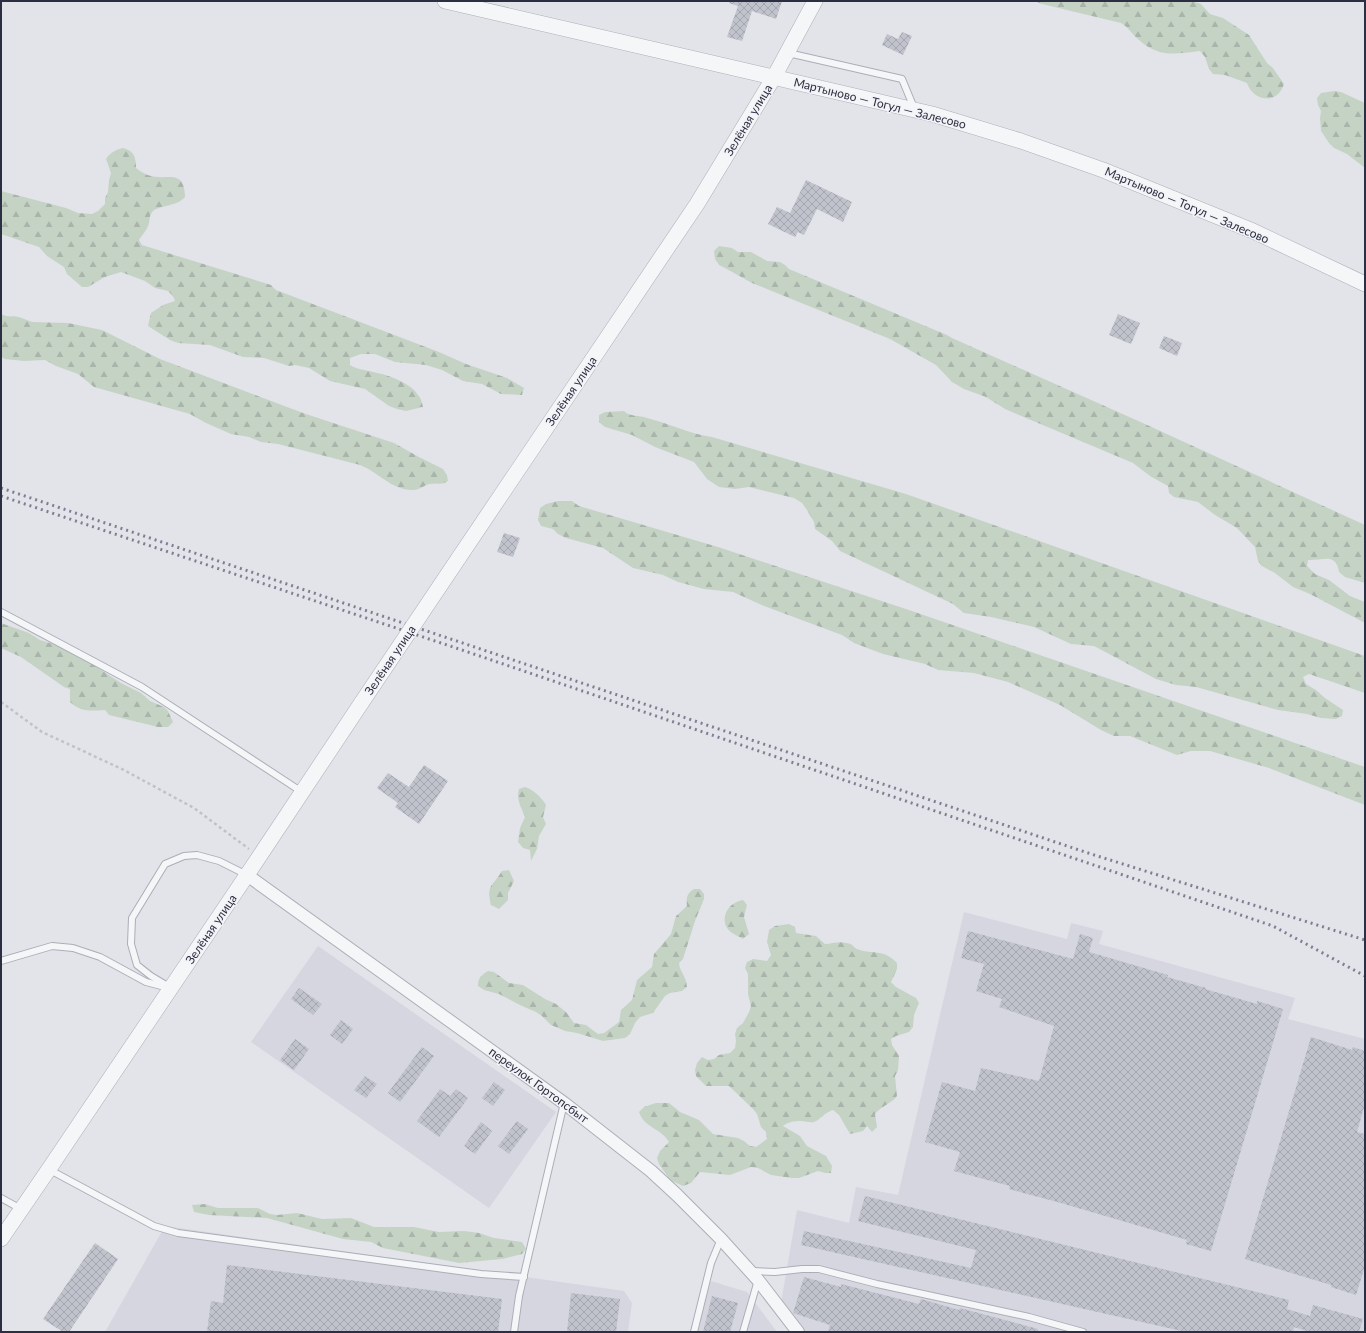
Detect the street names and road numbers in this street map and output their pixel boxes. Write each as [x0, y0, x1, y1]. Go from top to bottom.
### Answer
street label: Мартыново — Тогул — Залесово [792, 74, 968, 132]
street label: Зелёная улица [721, 81, 775, 159]
street label: Мартыново — Тогул — Залесово [1103, 163, 1272, 247]
street label: Зелёная улица [542, 353, 600, 429]
street label: Зелёная улица [361, 622, 419, 698]
street label: Зелёная улица [182, 891, 240, 967]
street label: переулок Гортопсбыт [486, 1044, 592, 1126]

